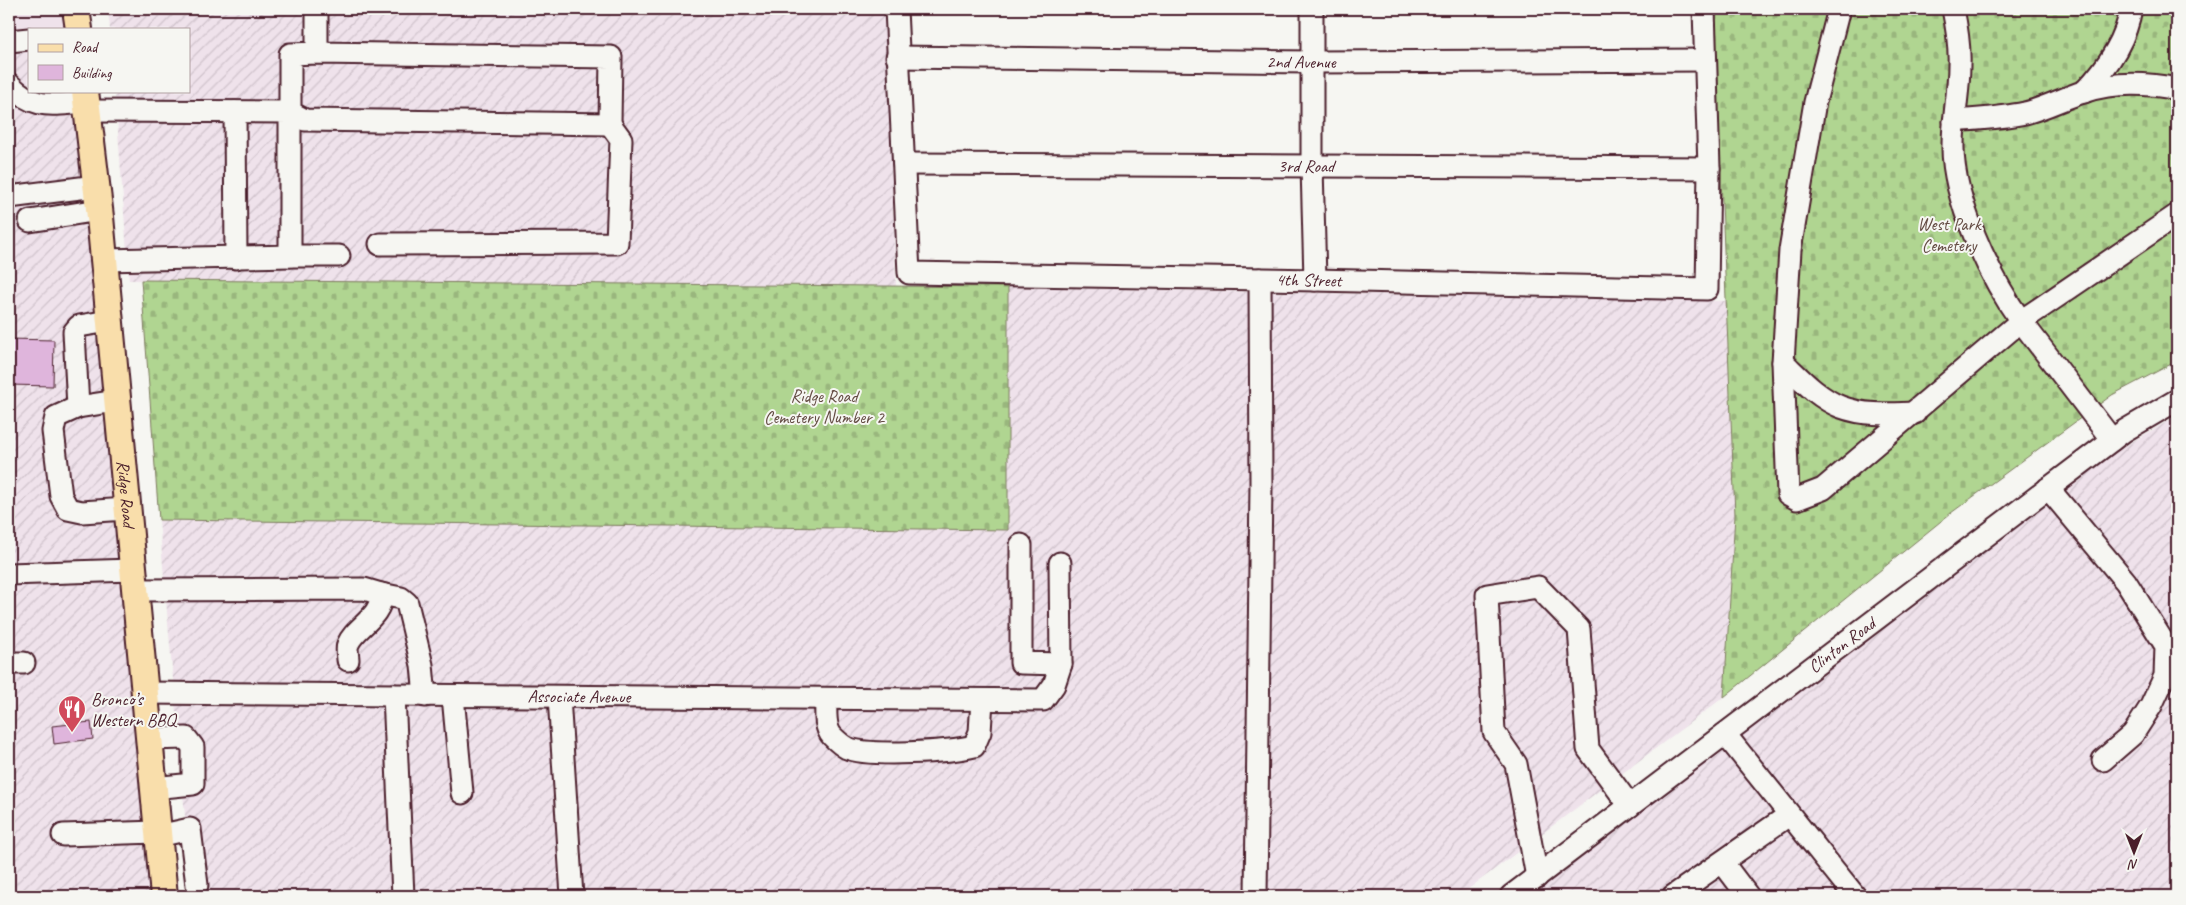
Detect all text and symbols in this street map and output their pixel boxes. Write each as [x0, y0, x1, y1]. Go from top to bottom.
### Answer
legend [28, 28, 190, 92]
text: Road [72, 38, 99, 57]
street label: 2nd Avenue [1266, 50, 1337, 73]
text: Building [72, 64, 112, 83]
street label: 3rd Road [1278, 155, 1337, 177]
park label: West Park Cemetery [1917, 213, 1982, 256]
street label: 4th Street [1276, 268, 1344, 292]
park label: Ridge Road Cemetery Number 2 [764, 385, 886, 428]
street label: Ridge Road [112, 459, 140, 531]
street label: Clinton Road [1804, 611, 1882, 678]
street label: Associate Avenue [528, 685, 632, 708]
place label: Bronco’s Western BBQ [91, 688, 177, 731]
restaurant icon: Bronco’s Western BBQ [57, 694, 87, 733]
north arrow [2108, 828, 2158, 878]
text: N [2127, 856, 2138, 873]

